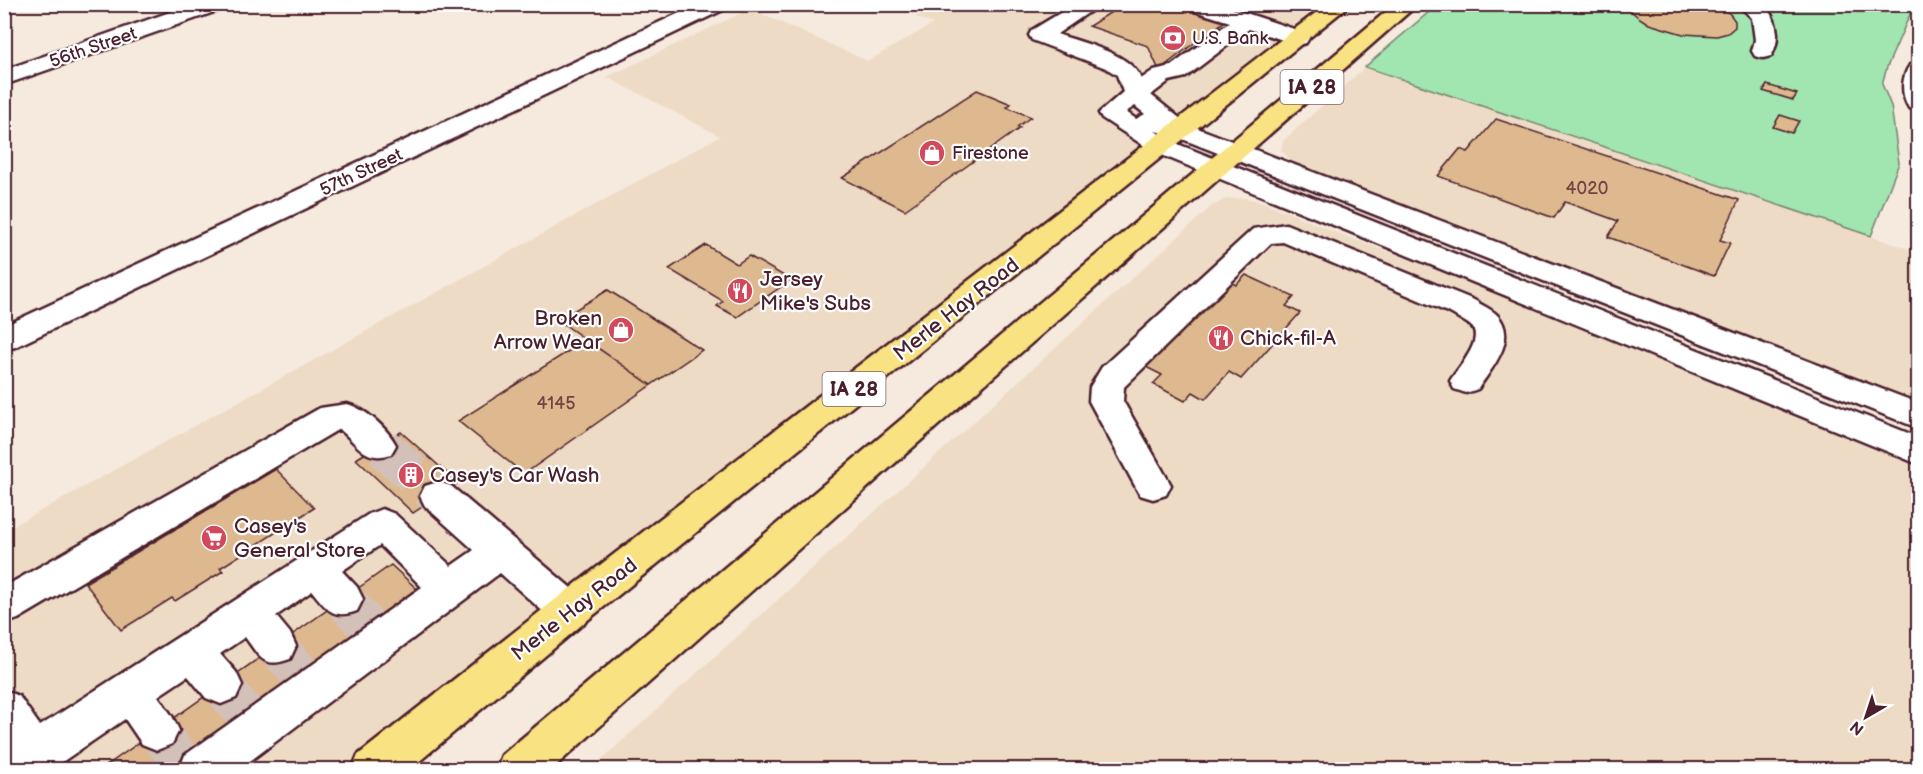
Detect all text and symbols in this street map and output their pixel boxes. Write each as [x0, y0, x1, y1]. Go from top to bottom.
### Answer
street label: 56th Street [47, 23, 140, 72]
bank icon: U.S. Bank [1158, 23, 1188, 53]
place label: U.S. Bank [1192, 28, 1268, 49]
road number: IA 28 [1280, 70, 1344, 104]
shop icon: Firestone [917, 138, 947, 168]
place label: Firestone [952, 143, 1029, 164]
street label: 57th Street [317, 144, 406, 201]
house number: 4020 [1566, 178, 1608, 199]
street label: Merle Hay Road [888, 253, 1024, 366]
place label: Jersey Mike's Subs [760, 267, 871, 316]
restaurant icon: Jersey Mike's Subs [725, 276, 755, 306]
place label: Broken Arrow Wear [494, 306, 602, 355]
shop icon: Broken Arrow Wear [606, 315, 636, 345]
restaurant icon: Chick-fil-A [1206, 323, 1236, 353]
place label: Chick-fil-A [1240, 326, 1336, 351]
road number: IA 28 [822, 372, 886, 406]
house number: 4145 [536, 393, 576, 414]
building icon: Casey's Car Wash [396, 460, 426, 490]
place label: Casey's Car Wash [430, 463, 599, 488]
place label: Casey's General Store [234, 514, 366, 563]
supermarket icon: Casey's General Store [199, 523, 229, 553]
street label: Merle Hay Road [506, 553, 642, 666]
north arrow [1836, 687, 1896, 747]
text: N [1847, 716, 1868, 739]

